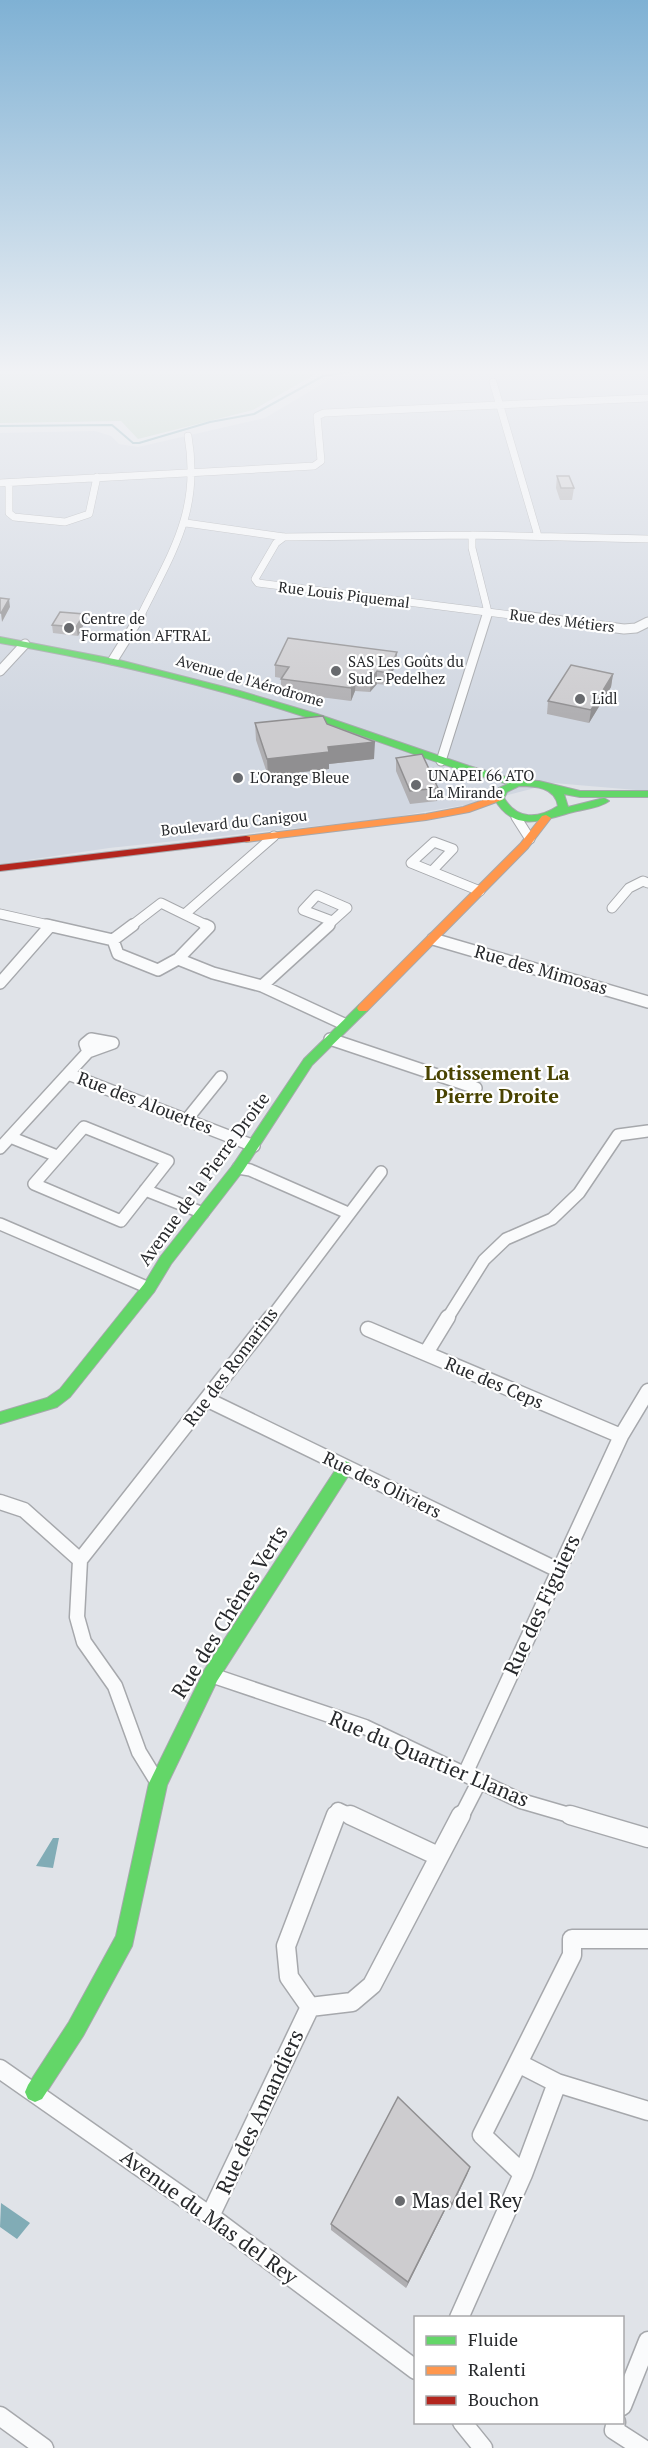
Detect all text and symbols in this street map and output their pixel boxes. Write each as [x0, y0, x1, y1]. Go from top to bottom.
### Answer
street label: Rue Louis Piquemal [277, 576, 411, 612]
street label: Rue des Métiers [508, 604, 616, 636]
place label: Centre de Formation AFTRAL [81, 608, 210, 645]
marker: Centre de Formation AFTRAL [62, 621, 76, 635]
street label: Avenue de l'Aérodrome [174, 649, 326, 711]
place label: SAS Les Goûts du Sud - Pedelhez [348, 651, 464, 688]
marker: SAS Les Goûts du Sud - Pedelhez [329, 664, 343, 678]
place label: Lidl [592, 688, 618, 708]
marker: Lidl [573, 692, 587, 706]
place label: UNAPEI 66 ATO La Mirande [428, 765, 534, 802]
place label: L'Orange Bleue [250, 767, 349, 787]
marker: L'Orange Bleue [231, 771, 245, 785]
marker: UNAPEI 66 ATO La Mirande [409, 778, 423, 792]
street label: Boulevard du Canigou [160, 804, 308, 840]
street label: Rue des Mimosas [472, 939, 611, 1000]
district label: Lotissement La Pierre Droite [424, 1059, 570, 1109]
street label: Rue des Alouettes [74, 1065, 217, 1139]
street label: Avenue de la Pierre Droite [132, 1087, 274, 1270]
street label: Rue des Romarins [178, 1302, 283, 1431]
street label: Rue des Ceps [442, 1351, 547, 1414]
street label: Rue des Oliviers [319, 1445, 446, 1523]
street label: Rue des Chênes Verts [165, 1520, 294, 1703]
street label: Rue des Figuiers [496, 1530, 586, 1680]
street label: Rue du Quartier Llanas [325, 1703, 534, 1813]
street label: Rue des Amandiers [209, 2025, 309, 2198]
street label: Avenue du Mas del Rey [115, 2142, 304, 2290]
place label: Mas del Rey [412, 2186, 523, 2214]
marker: Mas del Rey [393, 2194, 407, 2208]
legend [414, 2316, 624, 2424]
text: Fluide [468, 2327, 518, 2351]
text: Ralenti [468, 2357, 526, 2381]
text: Bouchon [468, 2387, 539, 2411]

